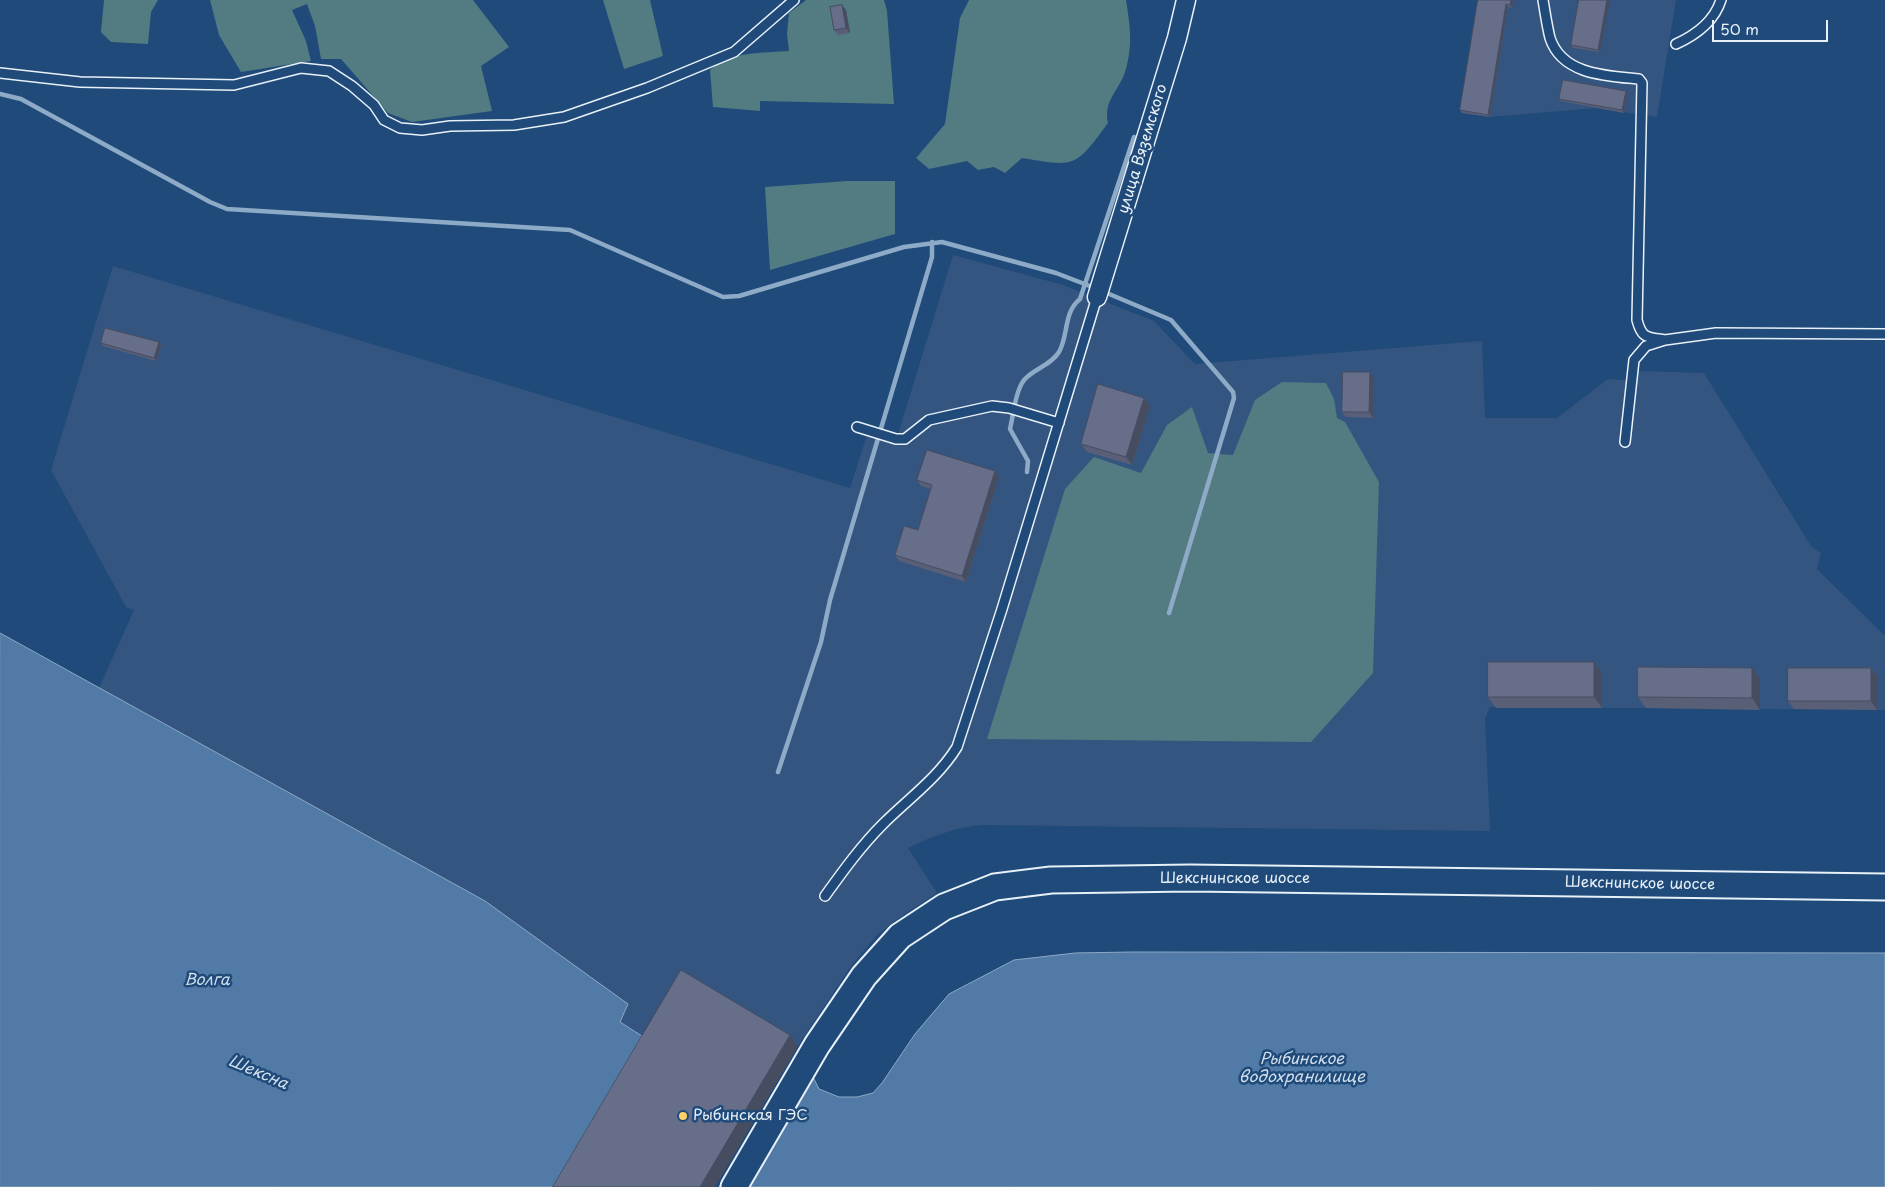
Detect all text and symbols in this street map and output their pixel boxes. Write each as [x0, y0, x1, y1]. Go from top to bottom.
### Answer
scale bar [1715, 10, 1831, 42]
text: 50 m [1720, 17, 1759, 40]
street label: улица Вяземского [1115, 82, 1171, 216]
street label: Шекснинское шоссе [1160, 870, 1310, 888]
street label: Шекснинское шоссе [1565, 874, 1715, 894]
water label: Волга [184, 971, 230, 991]
water label: Рыбинское водохранилище [1239, 1050, 1365, 1088]
water label: Шексна [225, 1052, 291, 1094]
place label: Рыбинская ГЭС [693, 1107, 808, 1125]
marker: Рыбинская ГЭС [677, 1110, 689, 1122]

